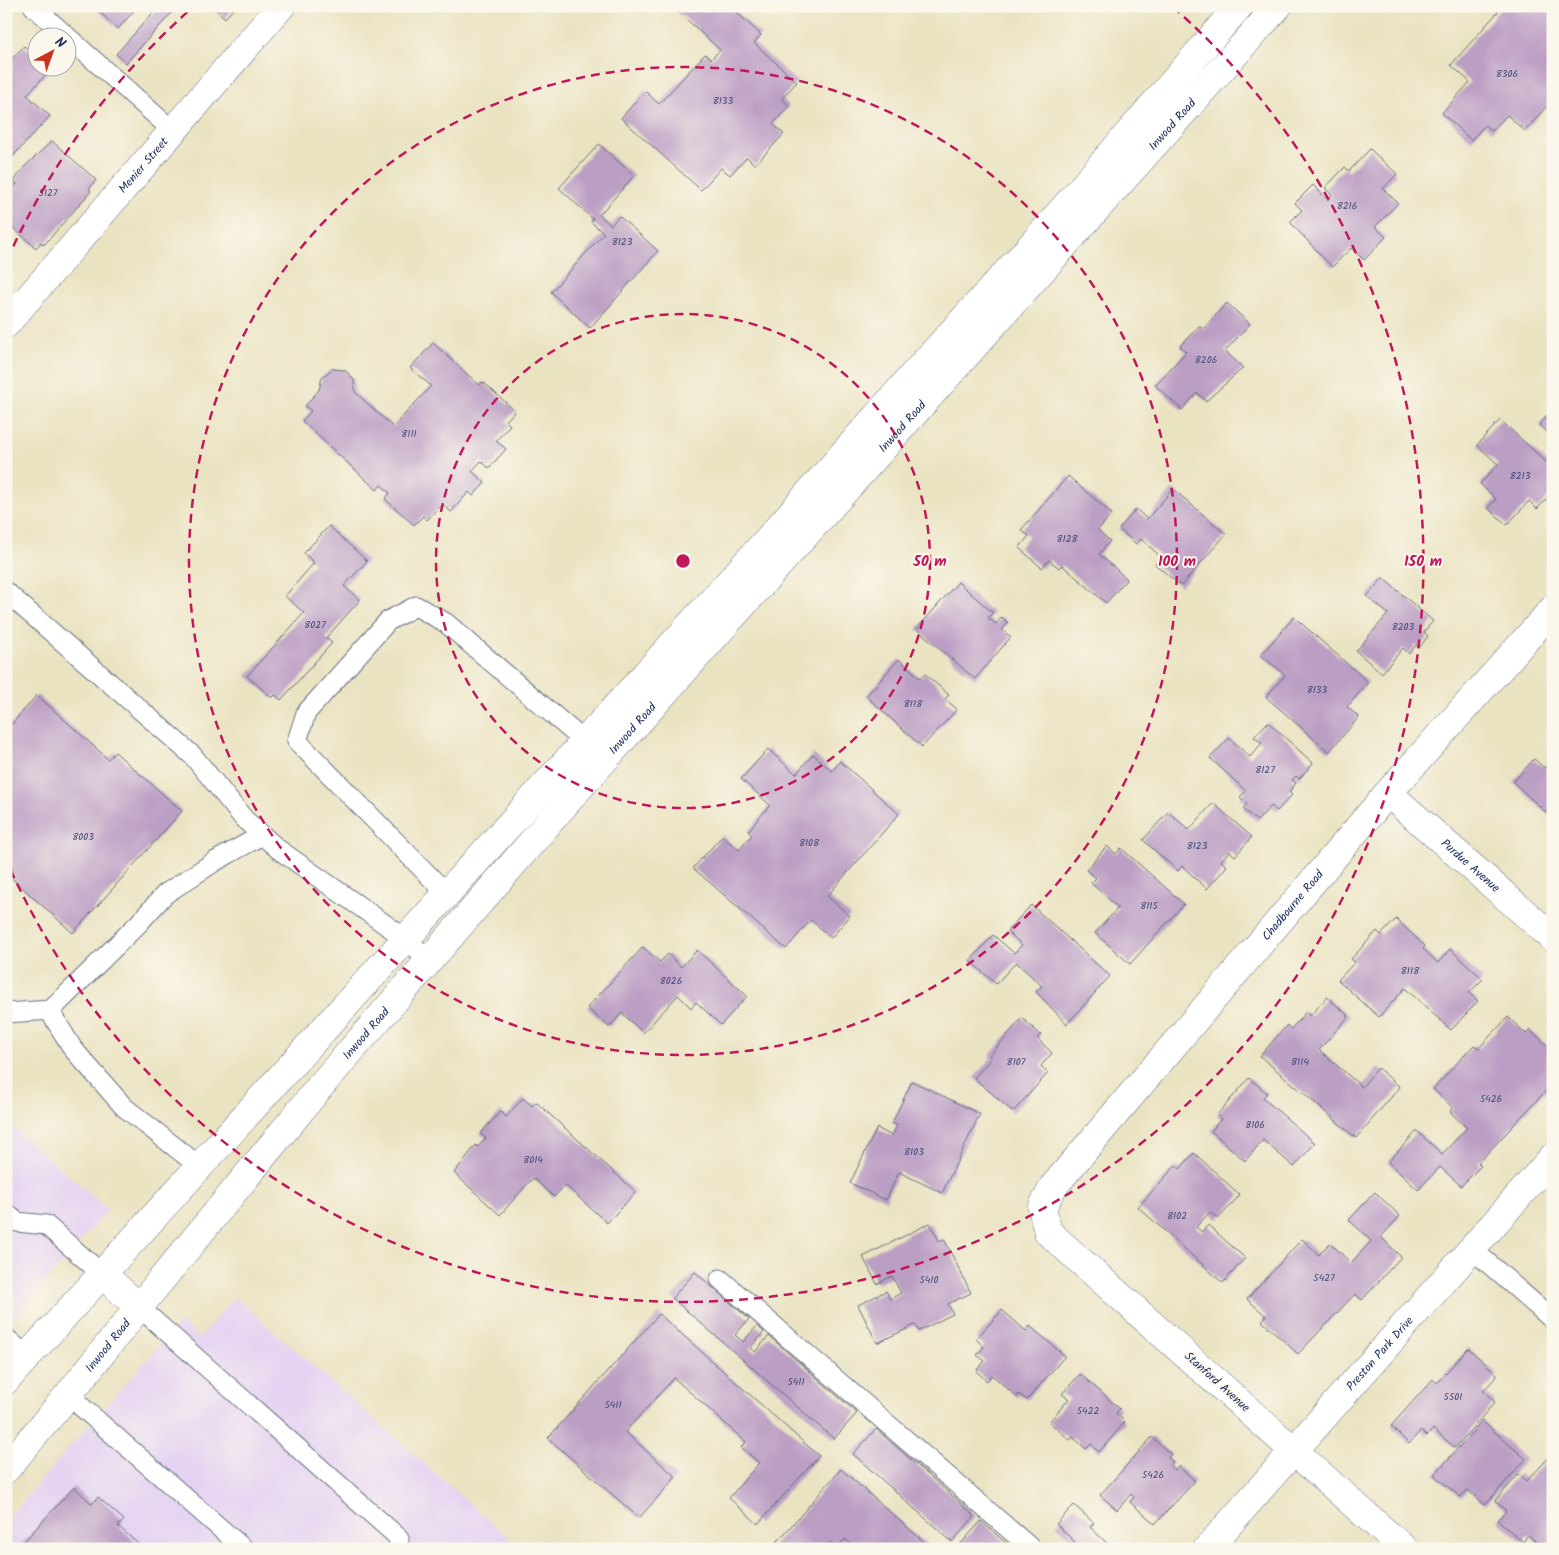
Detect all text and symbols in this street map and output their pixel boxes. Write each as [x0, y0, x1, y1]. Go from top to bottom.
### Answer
north arrow [28, 28, 78, 78]
text: N [49, 32, 71, 54]
house number: 8306 [1496, 66, 1518, 82]
house number: 8133 [713, 93, 734, 109]
street label: Inwood Road [1144, 94, 1201, 155]
street label: Menier Street [114, 133, 173, 197]
house number: 5127 [39, 185, 58, 201]
house number: 8216 [1337, 198, 1357, 214]
house number: 8123 [612, 234, 633, 250]
house number: 8206 [1195, 352, 1217, 368]
street label: Inwood Road [874, 396, 931, 457]
house number: 8111 [401, 426, 417, 442]
house number: 8213 [1510, 468, 1531, 484]
house number: 8128 [1057, 531, 1078, 547]
text: 50 m [912, 550, 947, 574]
text: 100 m [1158, 550, 1196, 574]
text: 150 m [1404, 550, 1442, 574]
centre of rings [674, 552, 692, 570]
house number: 8027 [304, 617, 326, 633]
house number: 8203 [1392, 619, 1415, 635]
house number: 8133 [1307, 682, 1328, 698]
house number: 8118 [904, 696, 923, 712]
street label: Inwood Road [604, 698, 661, 759]
house number: 8127 [1255, 762, 1275, 778]
house number: 8003 [72, 829, 94, 845]
street label: Purdue Avenue [1437, 834, 1505, 897]
house number: 8108 [799, 835, 820, 851]
house number: 8123 [1187, 838, 1208, 854]
street label: Chadbourne Road [1257, 865, 1329, 945]
house number: 8115 [1140, 898, 1158, 914]
house number: 8118 [1401, 963, 1420, 979]
house number: 8026 [660, 973, 682, 989]
street label: Inwood Road [338, 1002, 395, 1064]
house number: 8107 [1007, 1054, 1026, 1070]
house number: 8114 [1291, 1054, 1309, 1070]
house number: 5426 [1480, 1091, 1502, 1107]
house number: 8106 [1245, 1117, 1265, 1133]
house number: 8103 [904, 1144, 924, 1160]
house number: 8014 [523, 1152, 543, 1168]
house number: 8102 [1167, 1208, 1187, 1224]
house number: 5427 [1313, 1270, 1335, 1286]
house number: 5410 [919, 1272, 939, 1288]
street label: Preston Park Drive [1341, 1311, 1418, 1395]
street label: Inwood Road [80, 1314, 136, 1376]
street label: Stanford Avenue [1180, 1347, 1255, 1417]
house number: 5411 [787, 1374, 805, 1390]
house number: 5501 [1444, 1389, 1462, 1405]
house number: 5411 [604, 1397, 622, 1413]
house number: 5422 [1077, 1403, 1099, 1419]
house number: 5426 [1142, 1467, 1164, 1483]

